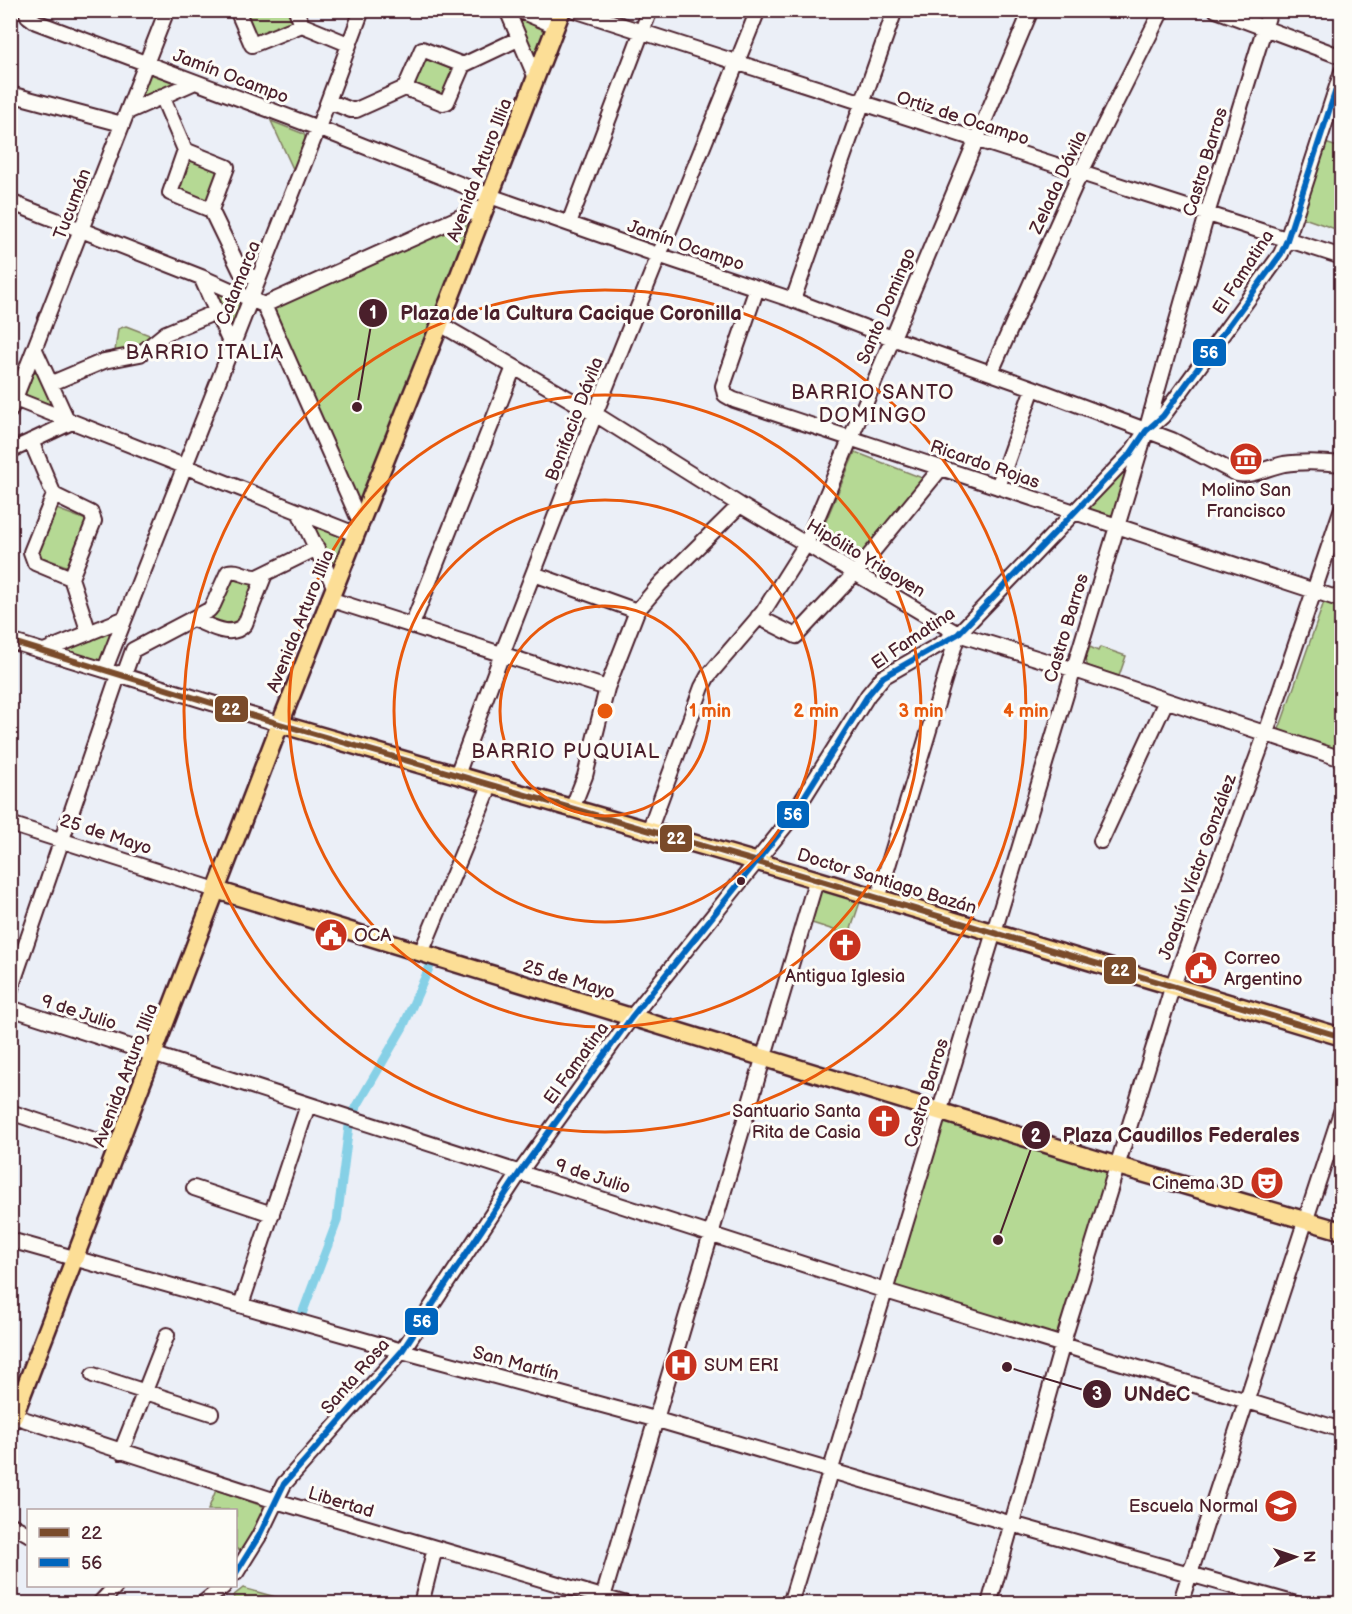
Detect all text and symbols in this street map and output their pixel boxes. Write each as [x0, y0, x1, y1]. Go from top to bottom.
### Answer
street label: Jamín Ocampo [170, 45, 292, 108]
street label: Ortiz de Ocampo [894, 87, 1032, 150]
street label: Avenida Arturo Illia [442, 96, 516, 245]
street label: Castro Barros [1179, 105, 1232, 219]
street label: Zelada Dávila [1025, 127, 1091, 238]
street label: Tucumán [49, 166, 96, 243]
street label: Jamín Ocampo [625, 216, 747, 275]
street label: El Famatina [1208, 226, 1278, 318]
street label: Catamarca [212, 238, 265, 328]
street label: Santo Domingo [853, 245, 920, 368]
callout: Plaza de la Cultura Cacique Coronilla [358, 294, 754, 332]
text: Plaza de la Cultura Cacique Coronilla [400, 302, 742, 326]
text: 1 [369, 303, 377, 324]
line badge: 56 [1192, 338, 1227, 367]
district label: BARRIO ITALIA [125, 341, 285, 365]
text: 56 [1200, 344, 1219, 363]
street label: Bonifacio Dávila [541, 354, 608, 484]
district label: BARRIO SANTO DOMINGO [791, 381, 955, 428]
street label: Ricardo Rojas [927, 436, 1042, 493]
museum icon: Molino San Francisco [1228, 441, 1264, 477]
place label: Molino San Francisco [1201, 480, 1291, 522]
street label: Hipólito Yrigoyen [803, 515, 929, 602]
street label: Avenida Arturo Illia [262, 547, 339, 695]
street label: Castro Barros [1040, 571, 1093, 685]
street label: El Famatina [868, 603, 959, 674]
line badge: 22 [214, 695, 249, 723]
text: 22 [221, 701, 241, 720]
centre of rings [595, 701, 615, 721]
text: 1 min [689, 701, 731, 722]
text: 2 min [793, 701, 839, 722]
text: 3 min [898, 701, 944, 722]
text: 4 min [1003, 701, 1049, 722]
district label: BARRIO PUQUIAL [471, 740, 661, 764]
street label: Joaquín Víctor González [1154, 771, 1241, 963]
line badge: 56 [776, 800, 810, 829]
text: 56 [784, 806, 803, 825]
street label: 25 de Mayo [57, 810, 154, 859]
line badge: 22 [659, 824, 693, 853]
text: 22 [666, 830, 686, 849]
street label: Doctor Santiago Bazán [794, 844, 979, 919]
unlabelled marker [735, 875, 747, 887]
public building icon: OCA [313, 917, 349, 953]
place label: OCA [354, 925, 391, 946]
church icon: Antigua Iglesia [827, 927, 863, 963]
place label: Correo Argentino [1224, 948, 1303, 990]
public building icon: Correo Argentino [1183, 950, 1219, 986]
street label: 25 de Mayo [520, 956, 617, 1003]
line badge: 22 [1103, 956, 1137, 985]
text: 22 [1110, 962, 1130, 981]
place label: Antigua Iglesia [785, 966, 905, 987]
street label: 9 de Julio [39, 990, 119, 1035]
street label: Avenida Arturo Illia [88, 1001, 162, 1150]
street label: El Famatina [540, 1018, 613, 1108]
street label: Castro Barros [900, 1036, 953, 1150]
place label: Santuario Santa Rita de Casia [732, 1101, 861, 1143]
church icon: Santuario Santa Rita de Casia [866, 1103, 902, 1139]
callout: Plaza Caudillos Federales [1021, 1116, 1312, 1154]
text: Plaza Caudillos Federales [1063, 1124, 1300, 1148]
text: 2 [1031, 1126, 1042, 1147]
street label: 9 de Julio [553, 1154, 633, 1199]
theatre icon: Cinema 3D [1249, 1165, 1285, 1201]
place label: Cinema 3D [1152, 1173, 1244, 1194]
line badge: 56 [404, 1307, 439, 1336]
text: 56 [413, 1313, 432, 1332]
street label: Santa Rosa [317, 1334, 394, 1418]
street label: San Martín [470, 1342, 561, 1385]
hospital icon: SUM ERI [663, 1347, 699, 1383]
place label: SUM ERI [704, 1355, 779, 1376]
callout: UNdeC [1082, 1375, 1202, 1413]
text: UNdeC [1124, 1383, 1190, 1407]
text: 3 [1092, 1384, 1102, 1405]
street label: Libertad [305, 1483, 376, 1522]
school or university icon: Escuela Normal [1263, 1488, 1299, 1524]
place label: Escuela Normal [1129, 1496, 1258, 1517]
legend [27, 1509, 237, 1587]
text: 22 [81, 1523, 103, 1544]
north arrow [1265, 1527, 1325, 1587]
text: N [1299, 1550, 1318, 1563]
text: 56 [81, 1553, 102, 1574]

